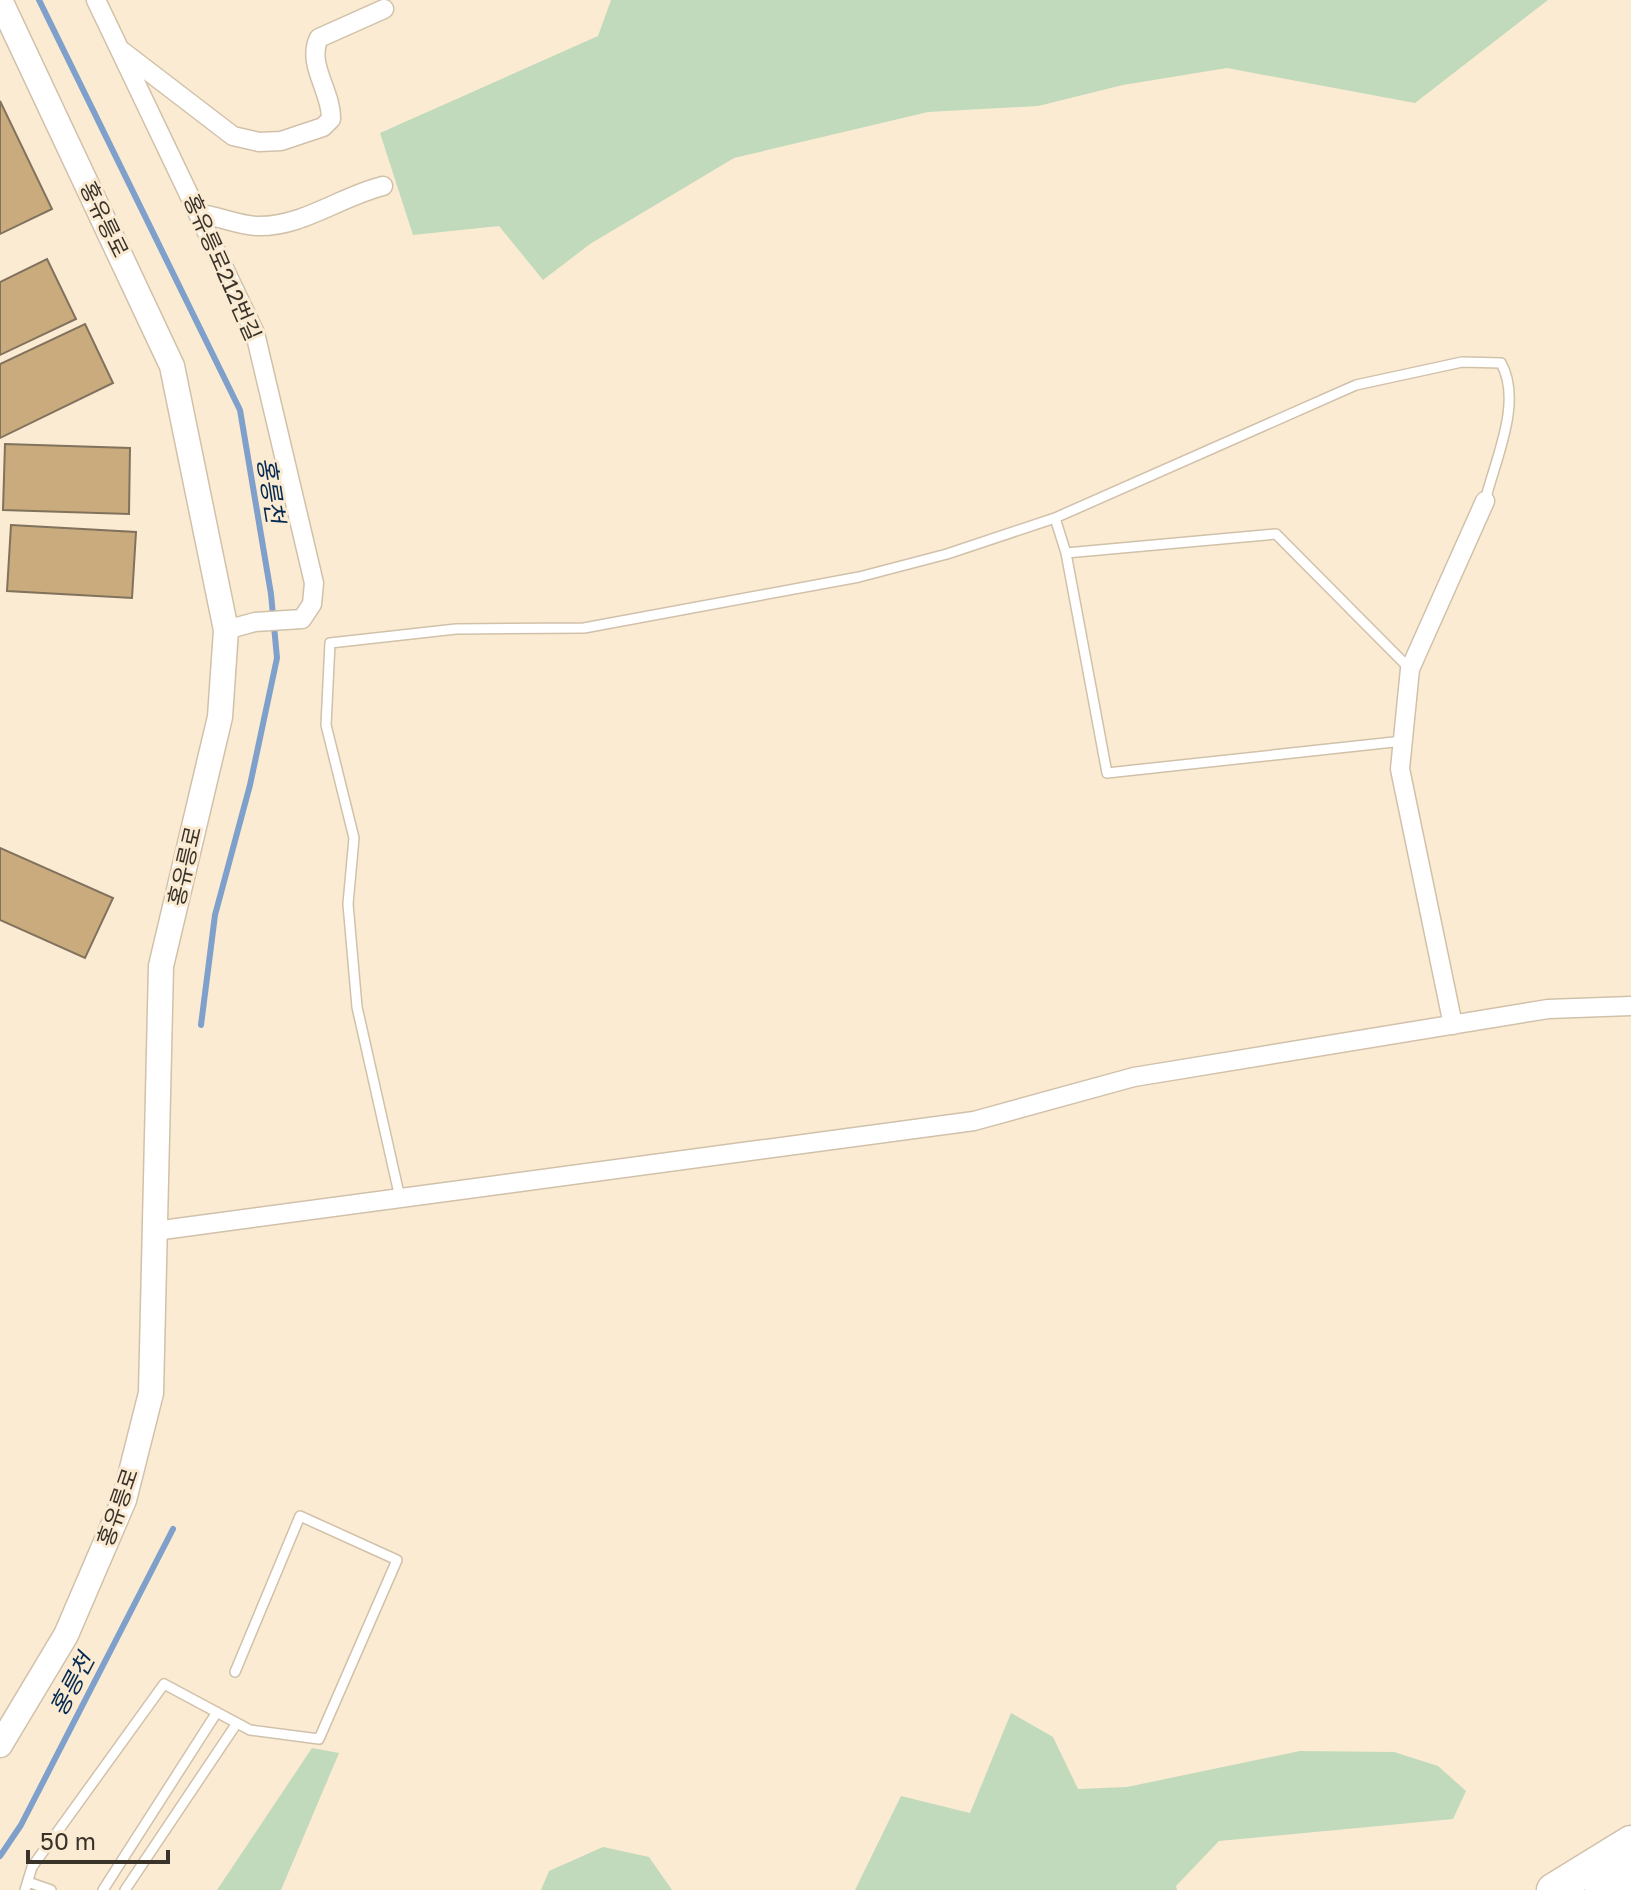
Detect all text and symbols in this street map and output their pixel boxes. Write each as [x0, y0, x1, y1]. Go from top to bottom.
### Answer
street label: 홍유릉로 [75, 177, 135, 261]
street label: 홍유릉로212번길 [179, 190, 267, 344]
water label: 홍릉천 [252, 455, 292, 528]
street label: 홍유릉로 [162, 824, 206, 908]
street label: 홍유릉로 [91, 1464, 143, 1550]
water label: 홍릉천 [43, 1645, 101, 1720]
scale bar [28, 1814, 168, 1864]
text: 50 m [40, 1826, 96, 1855]

